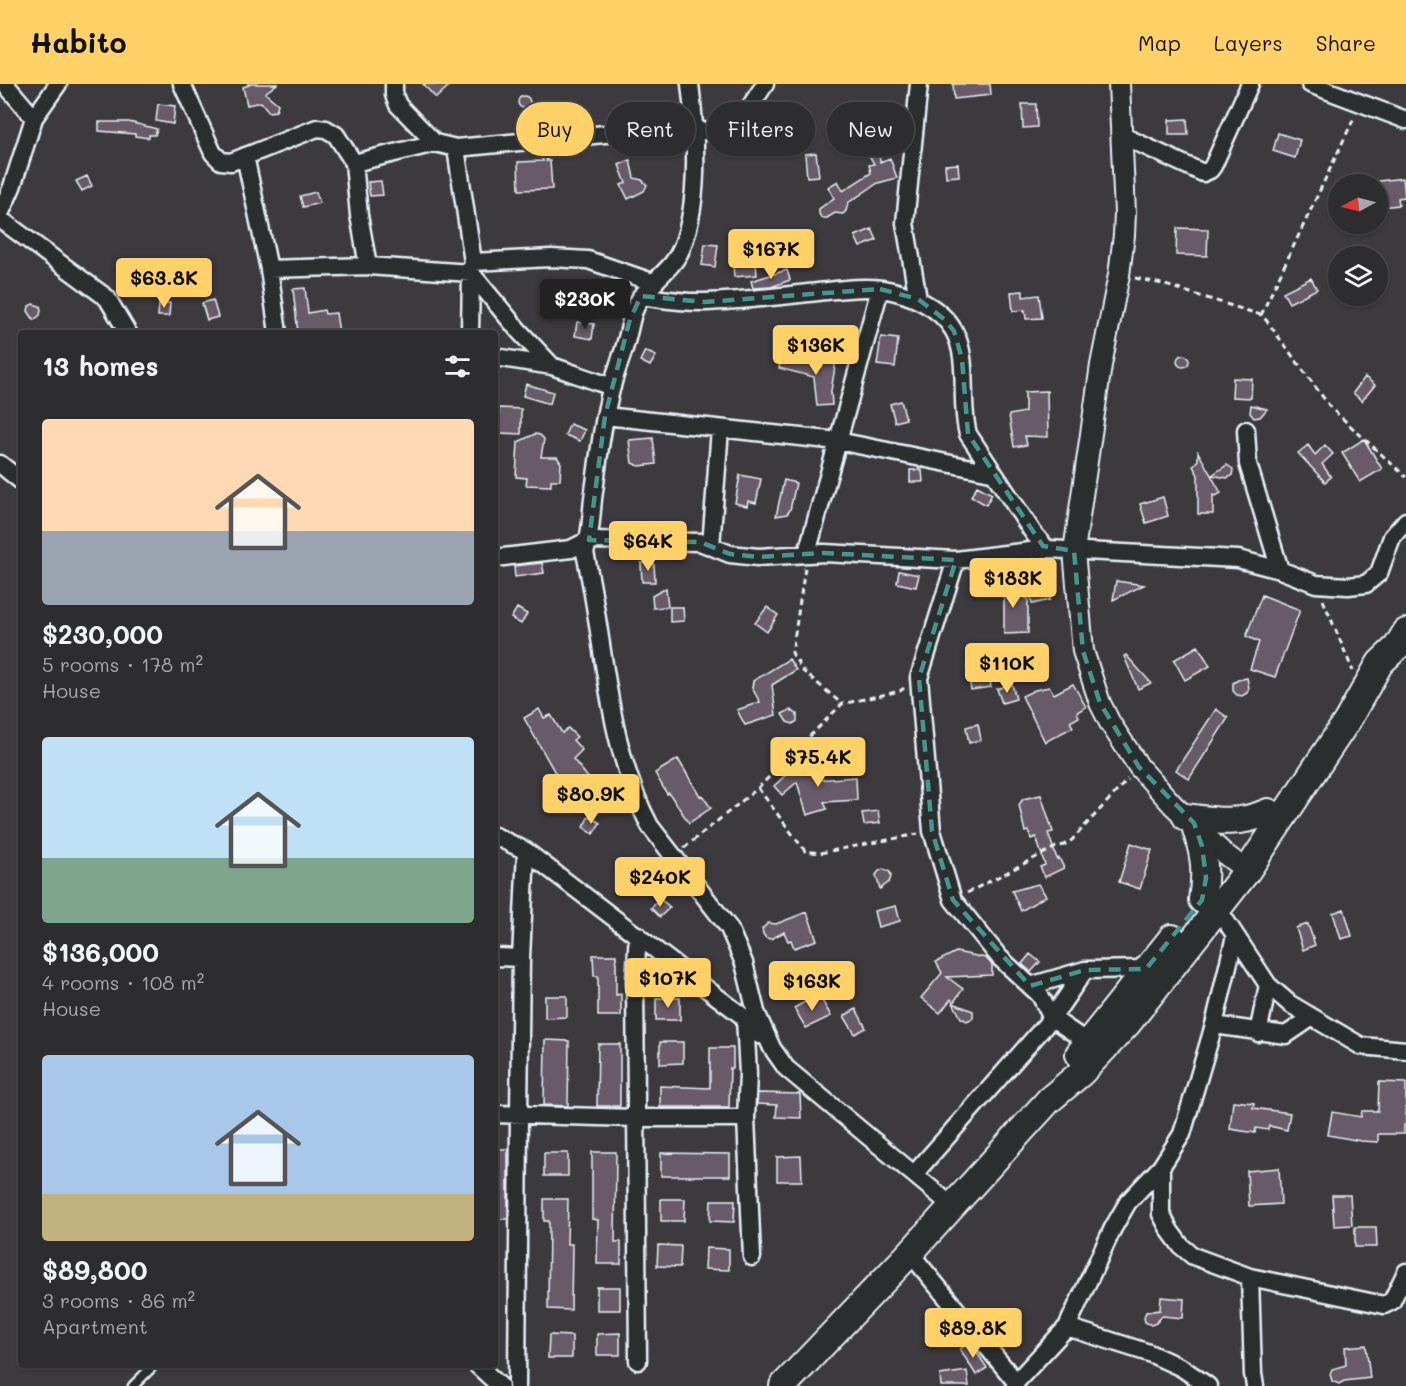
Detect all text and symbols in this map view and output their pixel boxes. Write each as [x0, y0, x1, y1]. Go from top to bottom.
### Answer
text: Habito [30, 24, 126, 60]
text: Map [1138, 29, 1181, 56]
text: Layers [1214, 29, 1283, 56]
text: Share [1316, 29, 1376, 56]
chip: Buy [516, 102, 594, 156]
chip: Rent [606, 102, 695, 156]
chip: Filters [707, 102, 815, 156]
chip: New [827, 102, 914, 156]
north arrow [1328, 174, 1388, 234]
map controls [1328, 174, 1388, 306]
pin: $167K [729, 229, 813, 280]
text: $167K [742, 235, 800, 261]
button: layers [1328, 246, 1388, 306]
pin: $63.8K [115, 258, 213, 309]
text: $63.8K [130, 264, 198, 290]
pin: $230K [543, 279, 627, 330]
text: $230K [554, 285, 616, 311]
pin: $136K [774, 325, 858, 376]
text: $136K [787, 331, 845, 357]
text: 13 homes [42, 349, 159, 383]
icon: filters [441, 350, 474, 383]
icon: home [204, 458, 312, 566]
pin: $64K [612, 521, 684, 572]
text: $64K [623, 527, 673, 553]
pin: $183K [971, 558, 1055, 609]
text: $183K [984, 564, 1042, 590]
text: $230,000 [42, 617, 163, 651]
pin: $110K [965, 643, 1049, 694]
text: $110K [979, 649, 1035, 675]
text: 5 rooms · 178 m² [42, 651, 203, 677]
text: House [42, 677, 101, 703]
pin: $75.4K [769, 737, 867, 788]
text: $75.4K [784, 743, 852, 769]
pin: $80.9K [542, 774, 640, 825]
icon: home [204, 776, 312, 884]
text: $80.9K [557, 780, 625, 806]
pin: $240K [618, 857, 702, 908]
text: $240K [629, 863, 691, 889]
text: $136,000 [42, 935, 159, 969]
pin: $107K [626, 958, 710, 1009]
pin: $163K [770, 961, 854, 1012]
text: $107K [639, 964, 697, 990]
text: $163K [783, 967, 841, 993]
text: 4 rooms · 108 m² [42, 969, 204, 995]
text: House [42, 995, 101, 1021]
icon: home [204, 1094, 312, 1202]
text: $89,800 [42, 1253, 147, 1287]
text: 3 rooms · 86 m² [42, 1287, 195, 1313]
pin: $89.8K [924, 1308, 1022, 1359]
text: Apartment [42, 1313, 148, 1339]
text: $89.8K [939, 1314, 1007, 1340]

